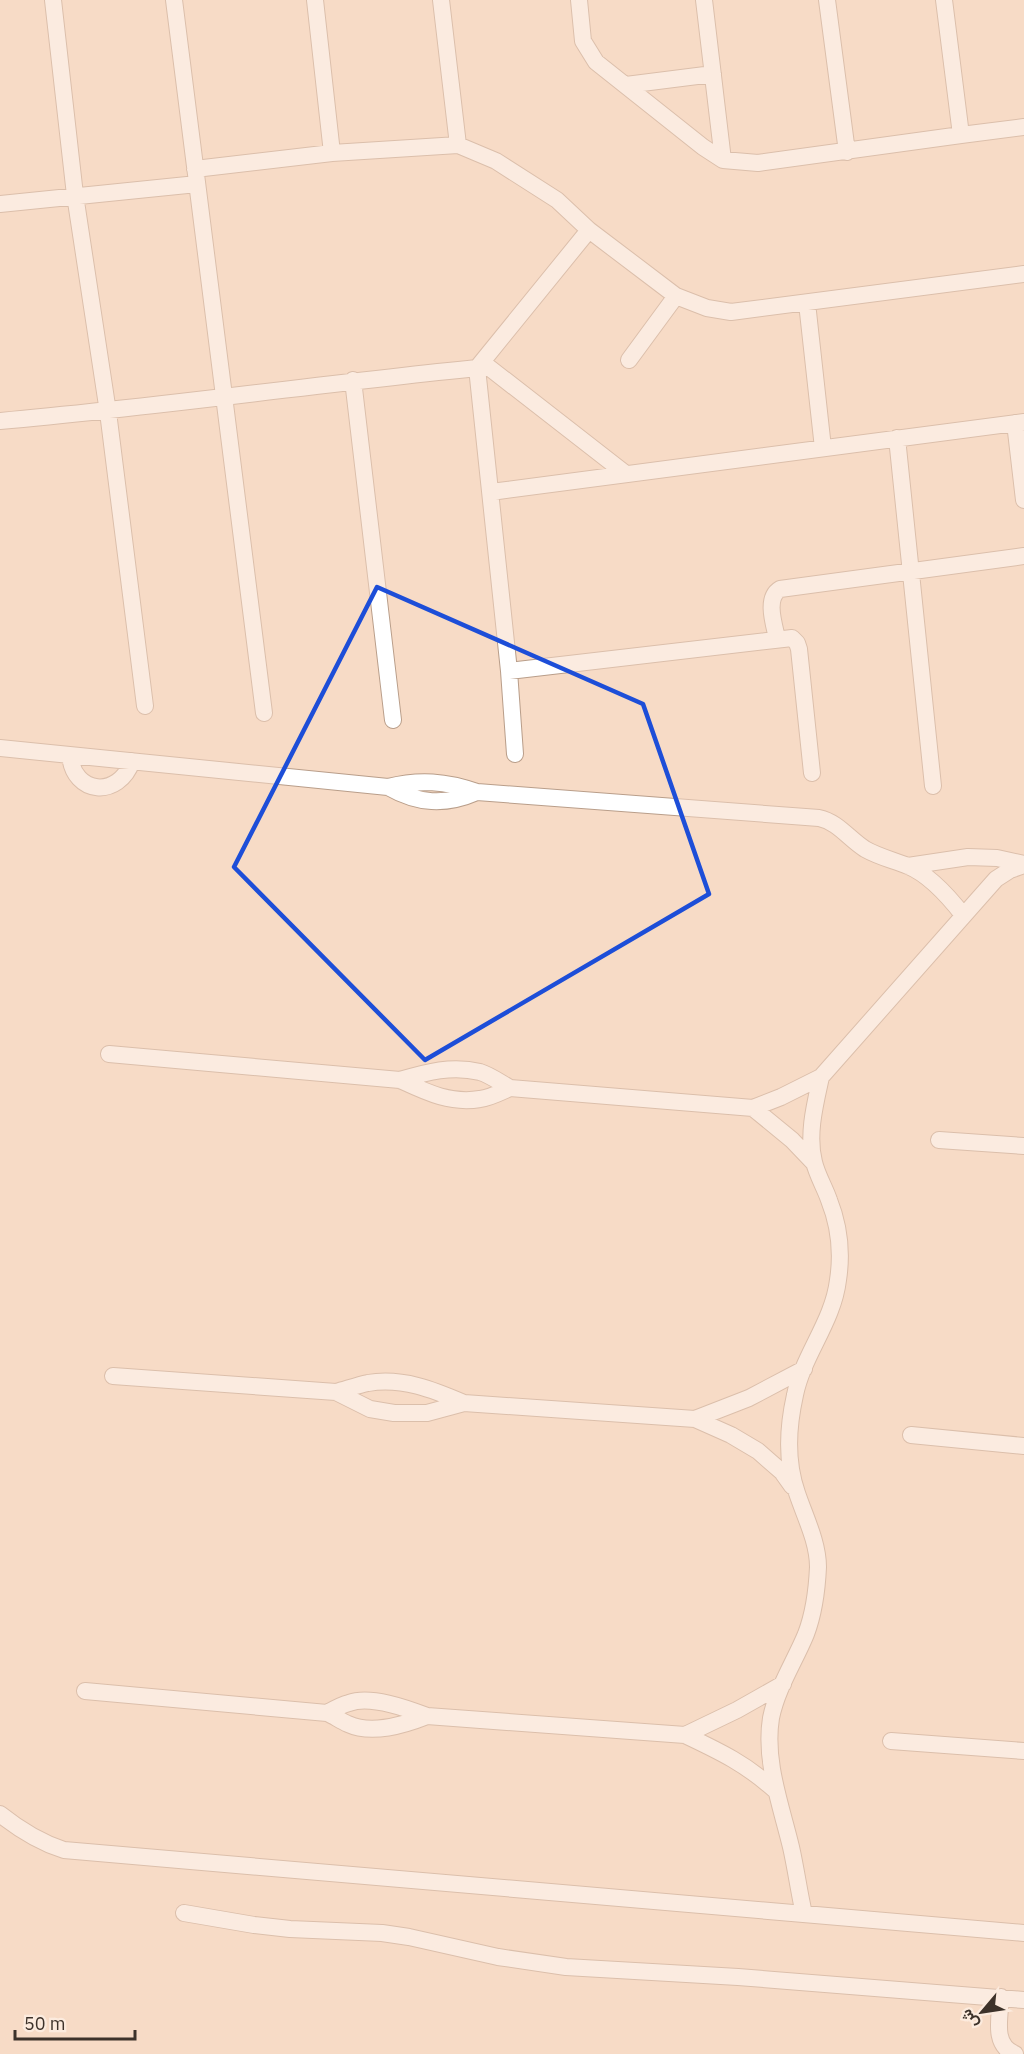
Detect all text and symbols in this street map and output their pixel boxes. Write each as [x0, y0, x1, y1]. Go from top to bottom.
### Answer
north arrow [952, 1982, 1012, 2042]
scale bar [15, 2003, 135, 2041]
text: ش [955, 2006, 982, 2033]
text: 50 m [24, 2012, 66, 2035]

